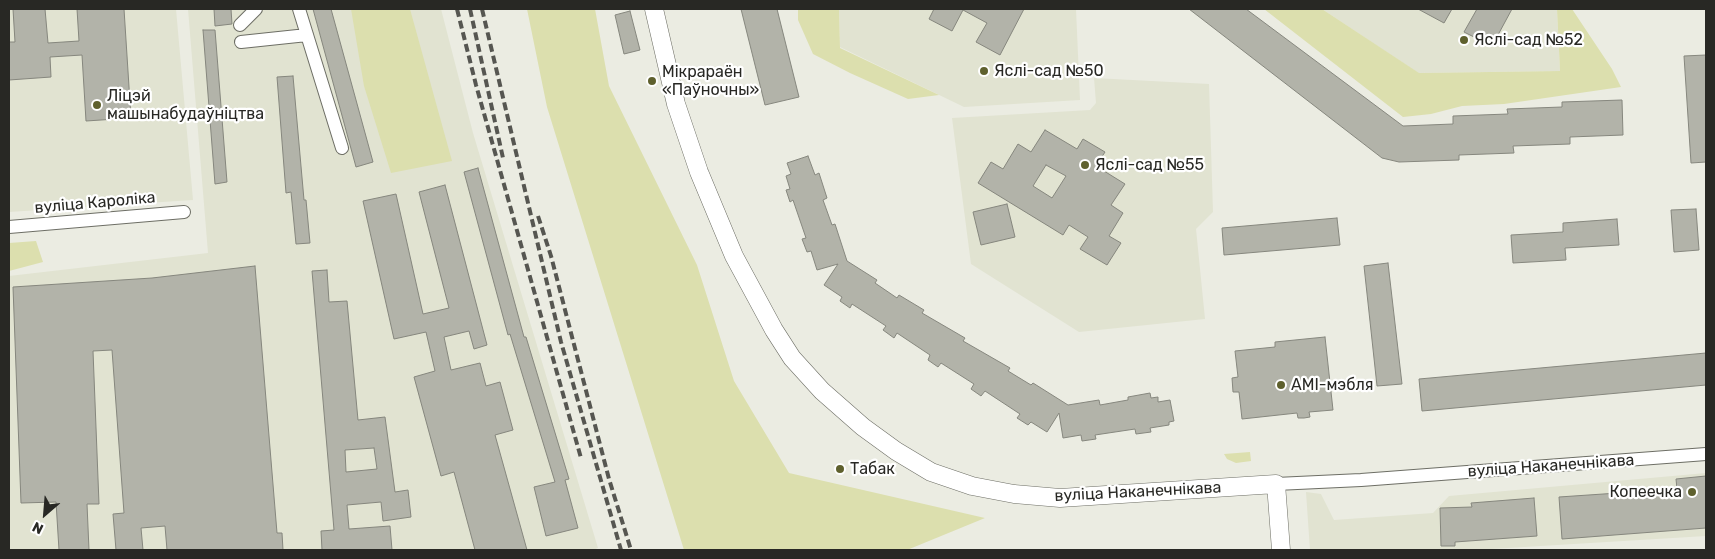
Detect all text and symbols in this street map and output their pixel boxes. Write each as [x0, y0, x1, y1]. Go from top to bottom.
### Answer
place label: Яслі-сад №52 [1474, 30, 1583, 50]
marker: Яслі-сад №52 [1458, 34, 1470, 46]
place label: Яслі-сад №50 [994, 61, 1104, 81]
place label: Мікрараён «Паўночны» [662, 62, 759, 100]
marker: Яслі-сад №50 [978, 65, 990, 77]
marker: Мікрараён «Паўночны» [646, 75, 658, 87]
place label: Ліцэй машынабудаўніцтва [107, 86, 264, 124]
marker: Ліцэй машынабудаўніцтва [91, 99, 103, 111]
place label: Яслі-сад №55 [1095, 155, 1204, 175]
marker: Яслі-сад №55 [1079, 159, 1091, 171]
street label: вуліца Кароліка [34, 188, 156, 218]
place label: AMI-мэбля [1291, 375, 1373, 395]
marker: AMI-мэбля [1275, 379, 1287, 391]
street label: вуліца Наканечнікава [1467, 451, 1635, 481]
place label: Табак [850, 459, 895, 479]
marker: Табак [834, 463, 846, 475]
street label: вуліца Наканечнікава [1054, 478, 1222, 506]
place label: Копеечка [1609, 482, 1682, 502]
marker: Копеечка [1686, 486, 1698, 498]
north arrow [20, 489, 70, 539]
text: N [30, 518, 46, 538]

